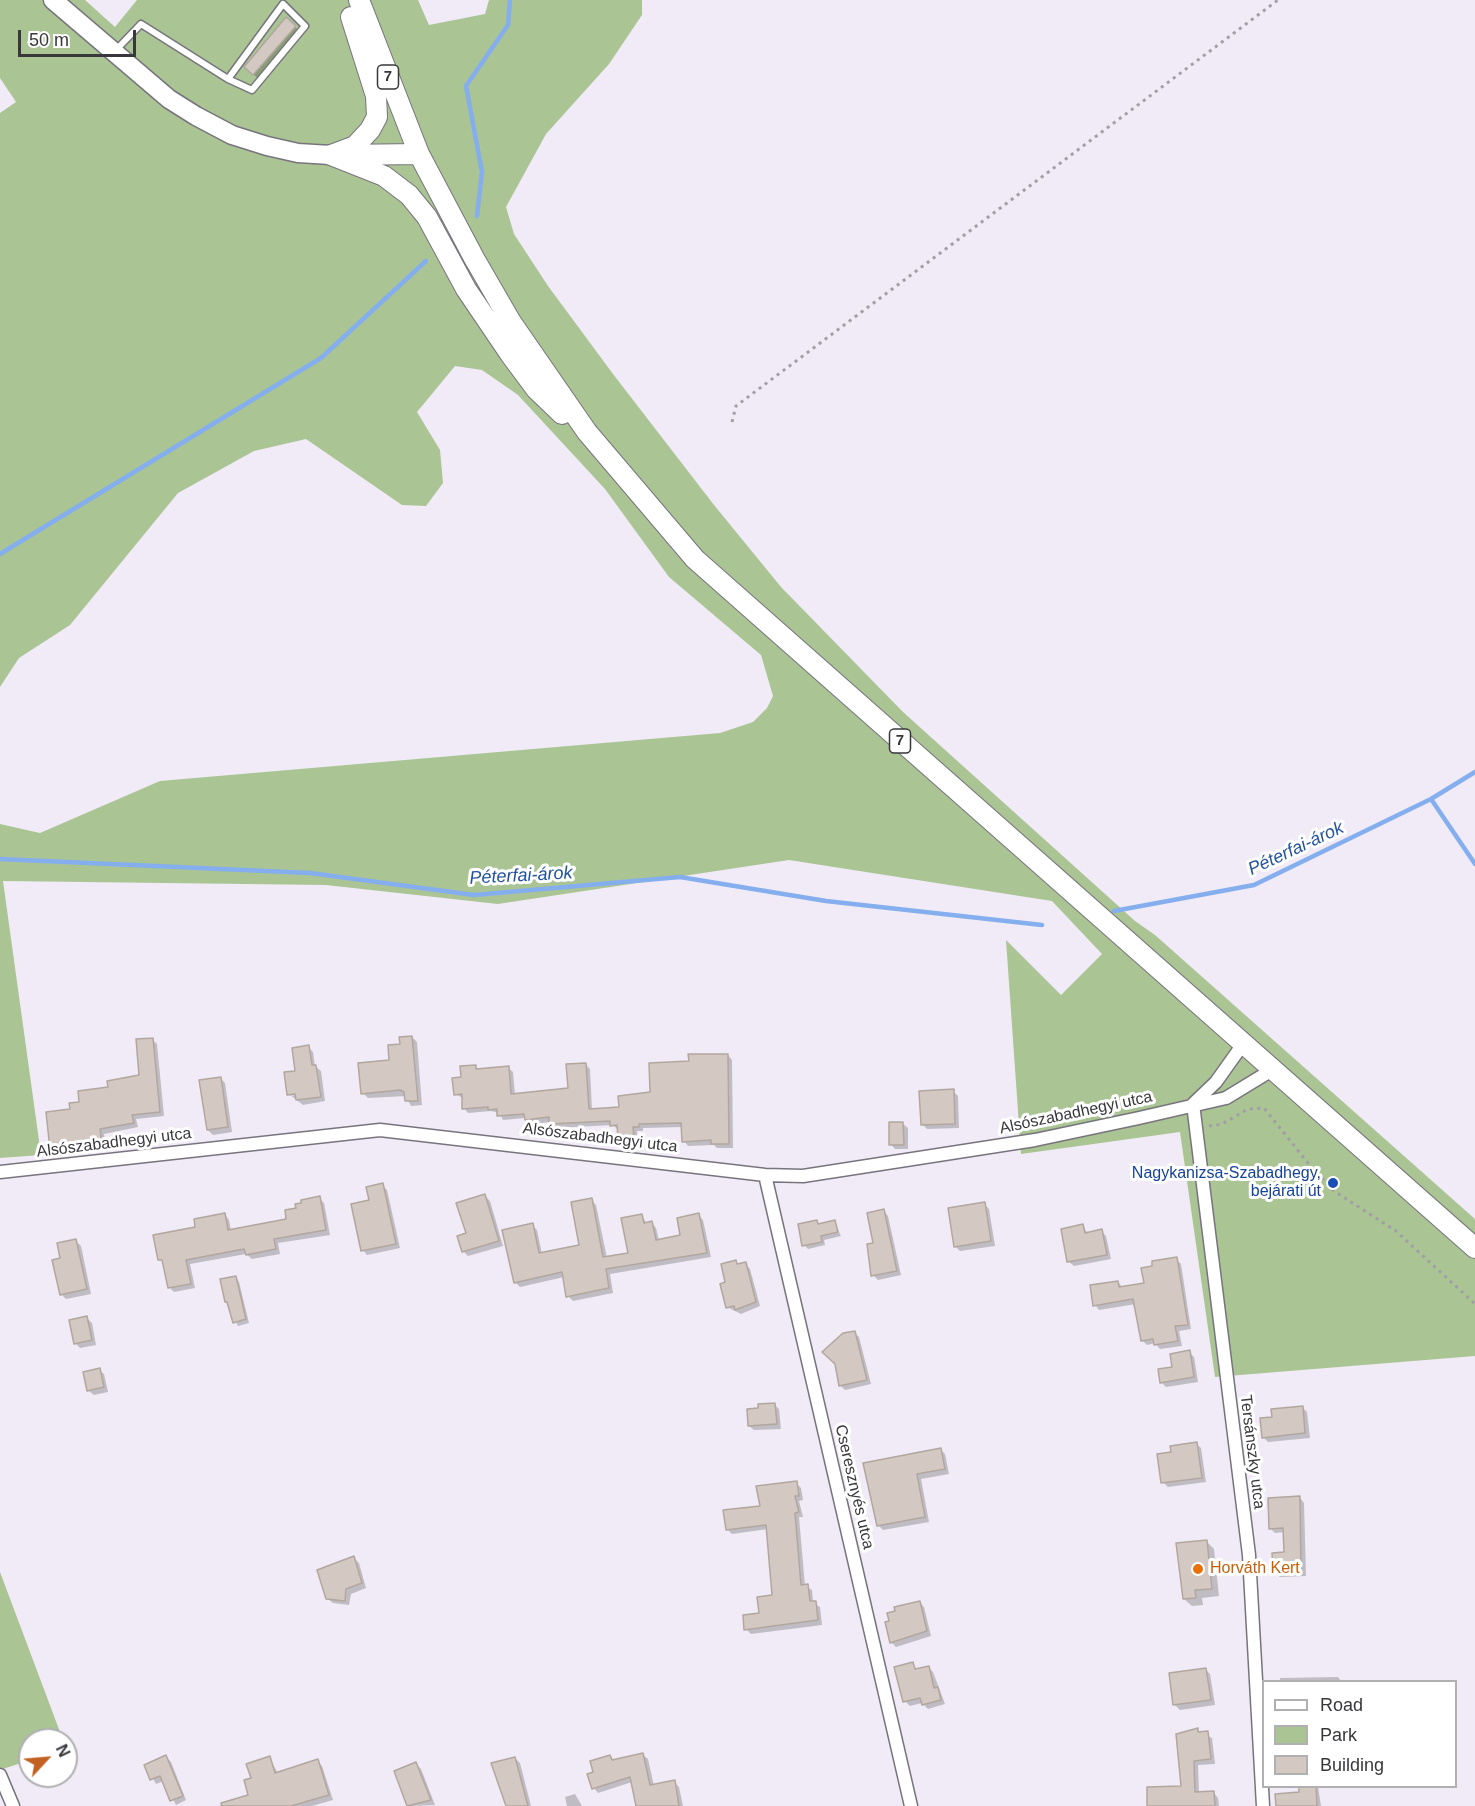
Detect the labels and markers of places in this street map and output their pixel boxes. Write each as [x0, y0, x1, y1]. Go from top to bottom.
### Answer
place label: Nagykanizsa-Szabadhegy, bejárati út [1132, 1164, 1321, 1202]
marker: Nagykanizsa-Szabadhegy, bejárati út [1326, 1176, 1340, 1190]
place label: Horváth Kert [1210, 1559, 1300, 1579]
marker: Horváth Kert [1191, 1562, 1205, 1576]

